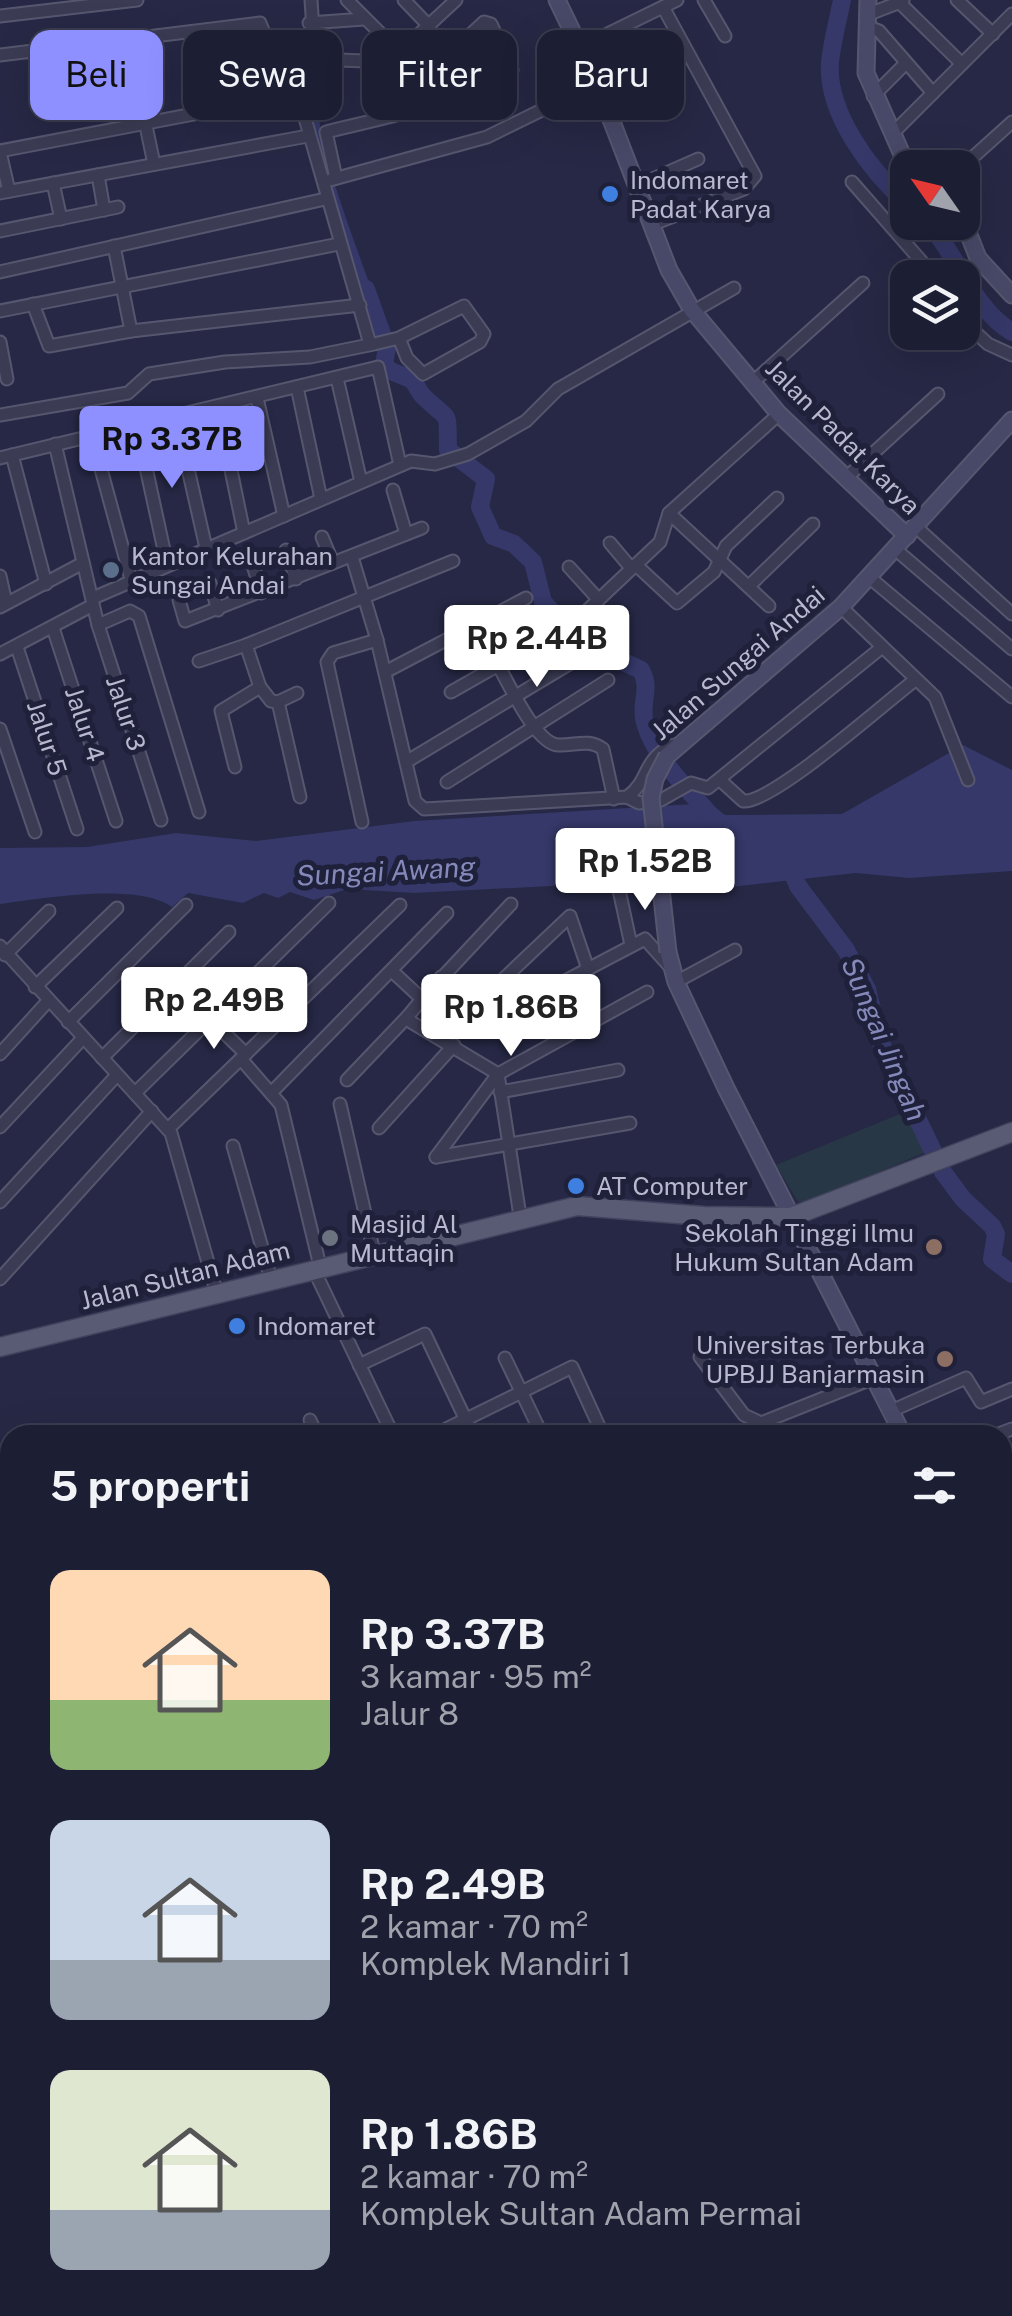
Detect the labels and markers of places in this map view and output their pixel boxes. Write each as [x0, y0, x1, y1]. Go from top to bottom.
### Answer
place label: Indomaret Padat Karya [630, 165, 771, 224]
marker: Indomaret Padat Karya [599, 183, 621, 205]
pin: Rp 3.37B [69, 406, 275, 491]
place label: Kantor Kelurahan Sungai Andai [131, 541, 333, 600]
marker: Kantor Kelurahan Sungai Andai [100, 559, 122, 581]
pin: Rp 2.44B [434, 605, 640, 690]
pin: Rp 1.52B [542, 828, 748, 913]
pin: Rp 2.49B [111, 967, 317, 1052]
pin: Rp 1.86B [408, 974, 614, 1059]
place label: AT Computer [596, 1171, 748, 1201]
marker: AT Computer [565, 1175, 587, 1197]
place label: Masjid Al Muttaqin [350, 1209, 458, 1268]
place label: Sekolah Tinggi Ilmu Hukum Sultan Adam [674, 1218, 914, 1277]
marker: Masjid Al Muttaqin [319, 1227, 341, 1249]
marker: Sekolah Tinggi Ilmu Hukum Sultan Adam [923, 1236, 945, 1258]
place label: Indomaret [257, 1311, 376, 1341]
marker: Indomaret [226, 1315, 248, 1337]
place label: Universitas Terbuka UPBJJ Banjarmasin [696, 1330, 925, 1389]
marker: Universitas Terbuka UPBJJ Banjarmasin [934, 1348, 956, 1370]

